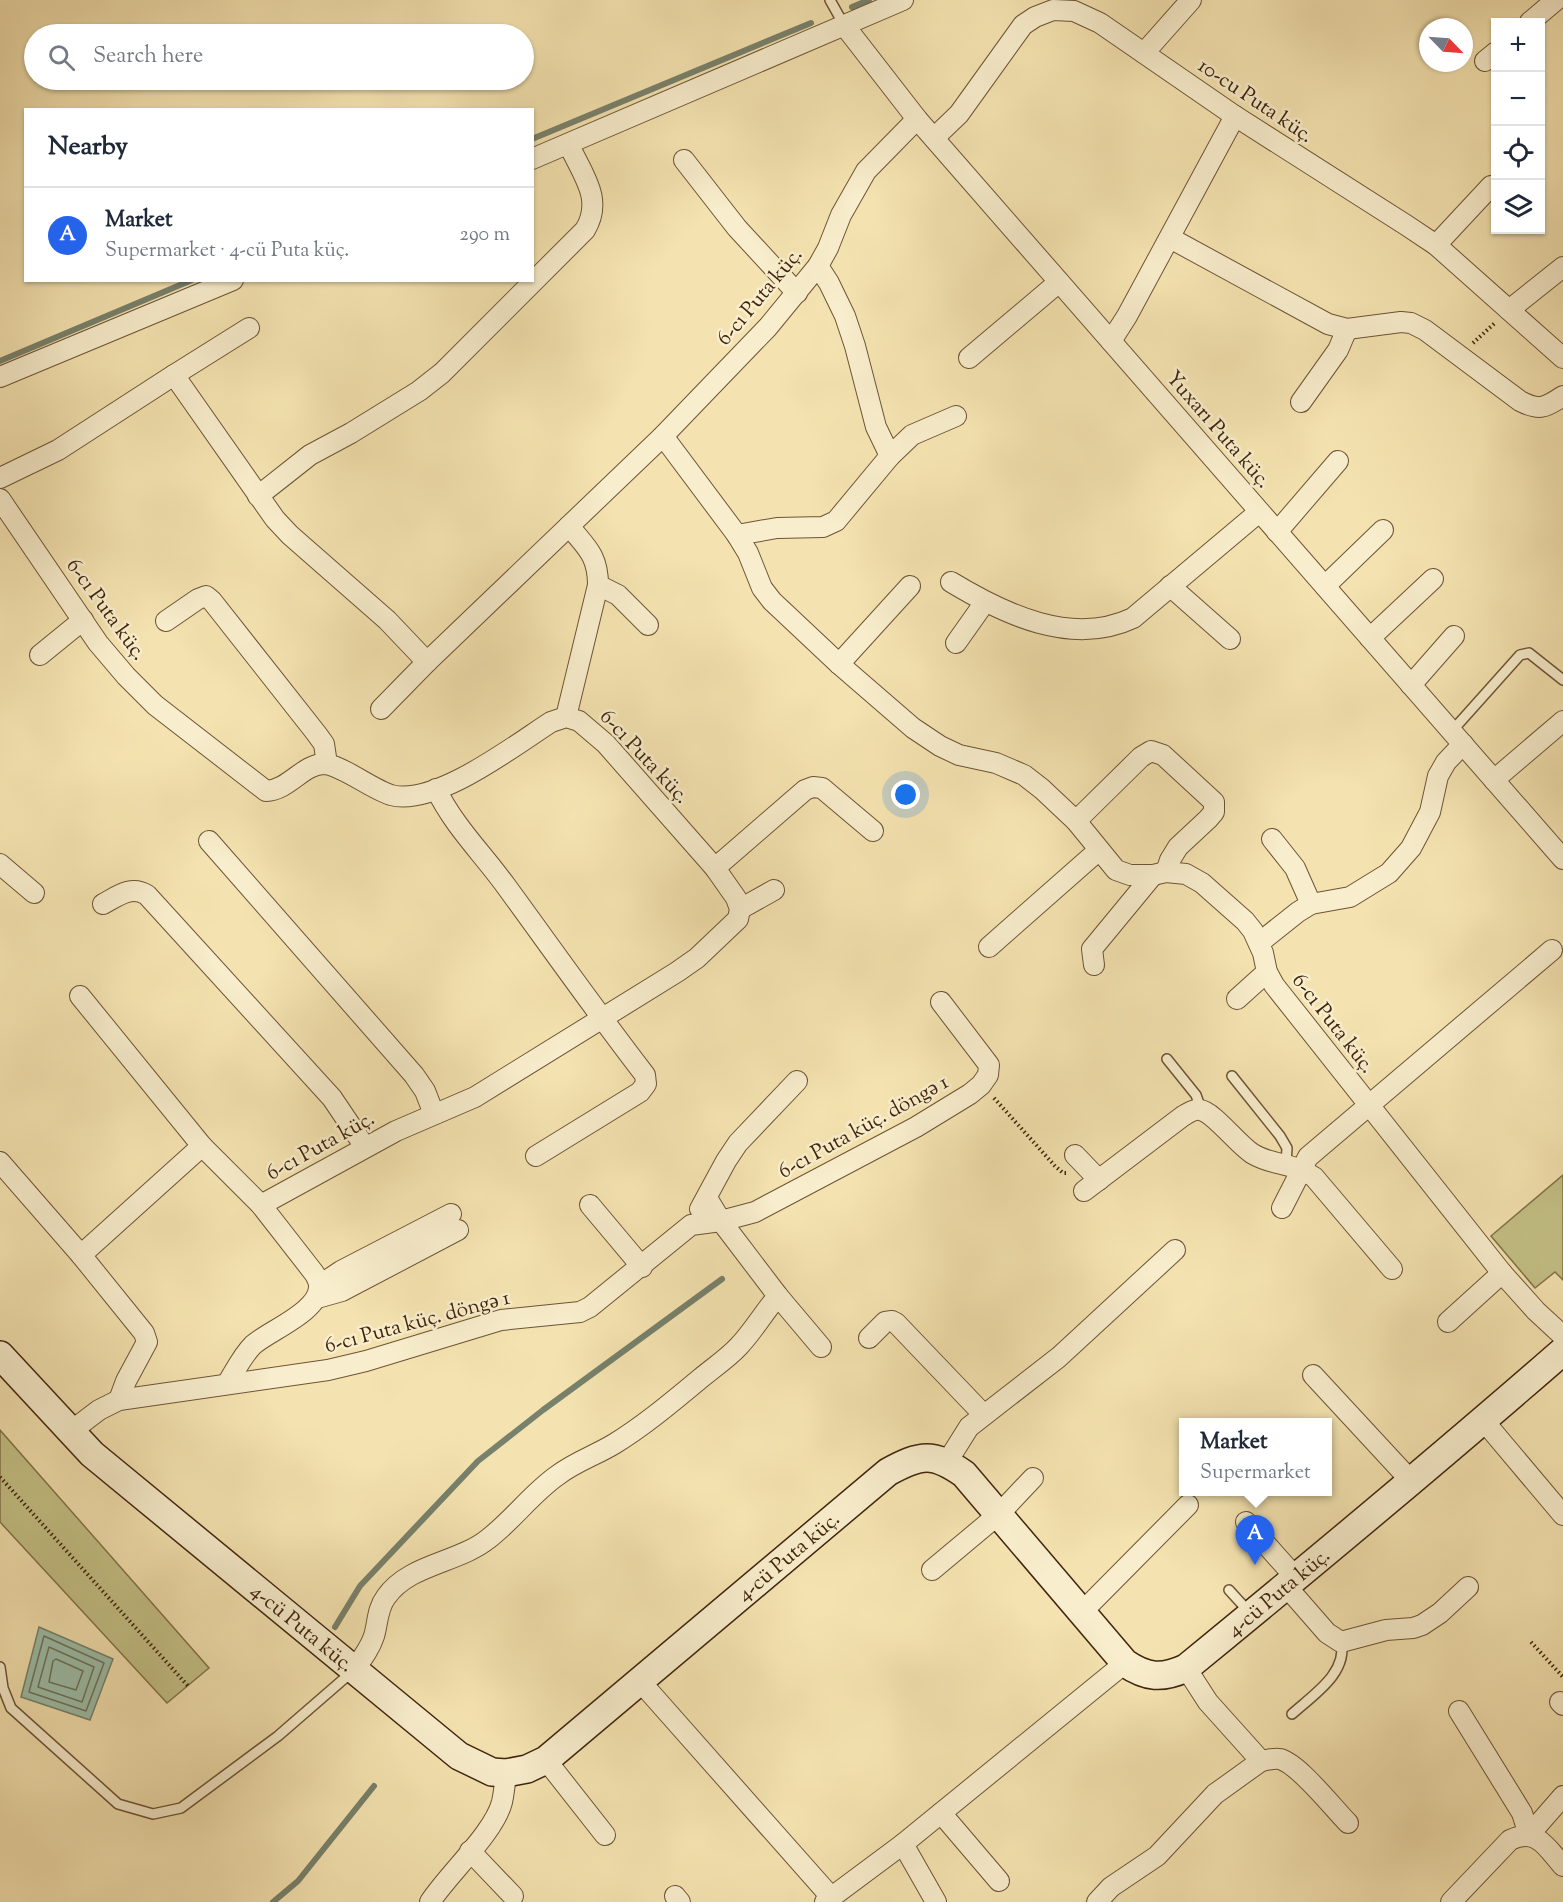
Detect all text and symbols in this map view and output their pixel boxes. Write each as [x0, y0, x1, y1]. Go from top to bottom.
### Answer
north arrow [1419, 18, 1473, 72]
map controls [1491, 18, 1545, 234]
button: + [1491, 18, 1545, 72]
search box [24, 24, 534, 90]
icon: search [45, 41, 78, 74]
text: Search here [93, 41, 203, 73]
street label: 10-cu Puta küç. [1191, 52, 1319, 151]
button: − [1491, 72, 1545, 126]
button: locate [1491, 126, 1545, 180]
text: Nearby [48, 129, 128, 166]
button: layers [1491, 180, 1545, 234]
text: Market [105, 205, 172, 237]
text: A [59, 221, 76, 250]
text: 290 m [460, 221, 510, 250]
text: Supermarket · 4-cü Puta küç. [105, 237, 349, 266]
street label: 6-cı Puta küç. [711, 242, 811, 353]
street label: Yuxarı Puta küç. [1158, 365, 1277, 496]
street label: 6-cı Puta küç. [58, 553, 153, 667]
street label: 6-cı Puta küç. [592, 703, 695, 811]
your location [891, 780, 920, 809]
street label: 6-cı Puta küç. [1284, 968, 1381, 1081]
street label: 6-cı Puta küç. döngə 1 [773, 1068, 955, 1187]
street label: 6-cı Puta küç. [261, 1105, 381, 1189]
street label: 6-cı Puta küç. döngə 1 [321, 1284, 514, 1362]
popup [1179, 1418, 1332, 1496]
text: Market [1200, 1427, 1268, 1459]
text: Supermarket [1200, 1459, 1311, 1488]
street label: 4-cü Puta küç. [731, 1506, 847, 1610]
pin: A [1236, 1516, 1274, 1565]
street label: 4-cü Puta küç. [1221, 1542, 1338, 1645]
street label: 4-cü Puta küç. [243, 1577, 360, 1681]

